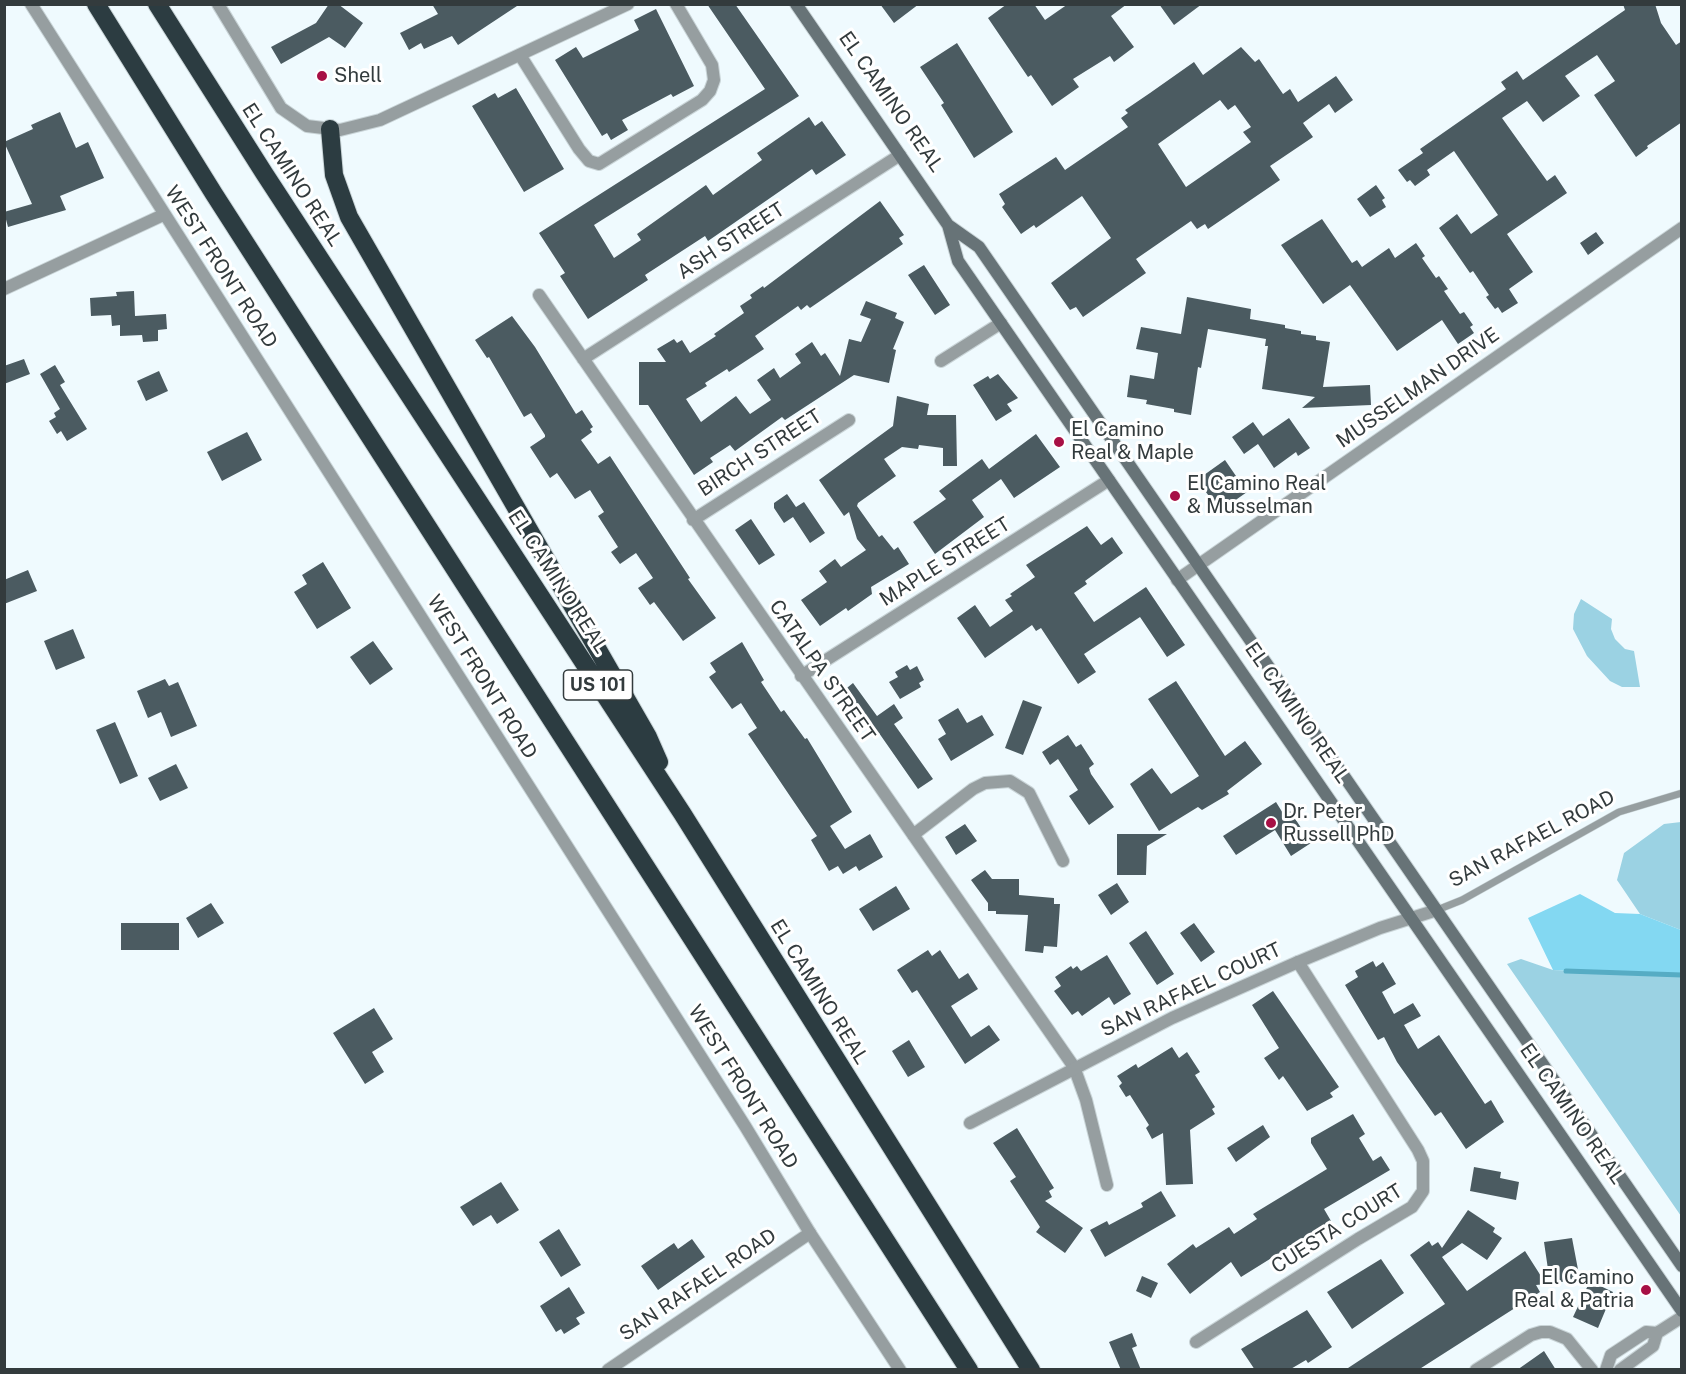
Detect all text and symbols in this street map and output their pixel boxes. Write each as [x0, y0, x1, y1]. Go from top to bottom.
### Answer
street label: EL CAMINO REAL [834, 27, 948, 177]
place label: Shell [334, 64, 382, 88]
marker: Shell [315, 69, 329, 83]
street label: EL CAMINO REAL [237, 99, 347, 251]
street label: WEST FRONT ROAD [160, 181, 282, 353]
street label: ASH STREET [673, 197, 789, 285]
street label: MUSSELMAN DRIVE [1332, 323, 1504, 453]
street label: BIRCH STREET [694, 404, 826, 502]
place label: El Camino Real & Maple [1071, 418, 1194, 465]
marker: El Camino Real & Maple [1052, 435, 1066, 449]
place label: El Camino Real & Musselman [1187, 472, 1326, 519]
marker: El Camino Real & Musselman [1168, 489, 1182, 503]
street label: EL CAMINO REAL [503, 506, 613, 658]
street label: MAPLE STREET [875, 512, 1015, 612]
street label: WEST FRONT ROAD [422, 591, 542, 763]
street label: CATALPA STREET [764, 595, 880, 747]
street label: EL CAMINO REAL [1240, 638, 1354, 788]
road number: US 101 [564, 670, 632, 700]
street label: SAN RAFAEL ROAD [1445, 785, 1619, 893]
place label: Dr. Peter Russell PhD [1283, 800, 1394, 847]
marker: Dr. Peter Russell PhD [1264, 816, 1278, 830]
street label: EL CAMINO REAL [765, 915, 873, 1069]
street label: SAN RAFAEL COURT [1097, 938, 1285, 1042]
street label: WEST FRONT ROAD [683, 1001, 803, 1173]
street label: EL CAMINO REAL [1515, 1039, 1629, 1189]
street label: CUESTA COURT [1267, 1179, 1407, 1279]
street label: SAN RAFAEL ROAD [615, 1224, 781, 1346]
place label: El Camino Real & Patria [1514, 1266, 1634, 1313]
marker: El Camino Real & Patria [1639, 1283, 1653, 1297]

